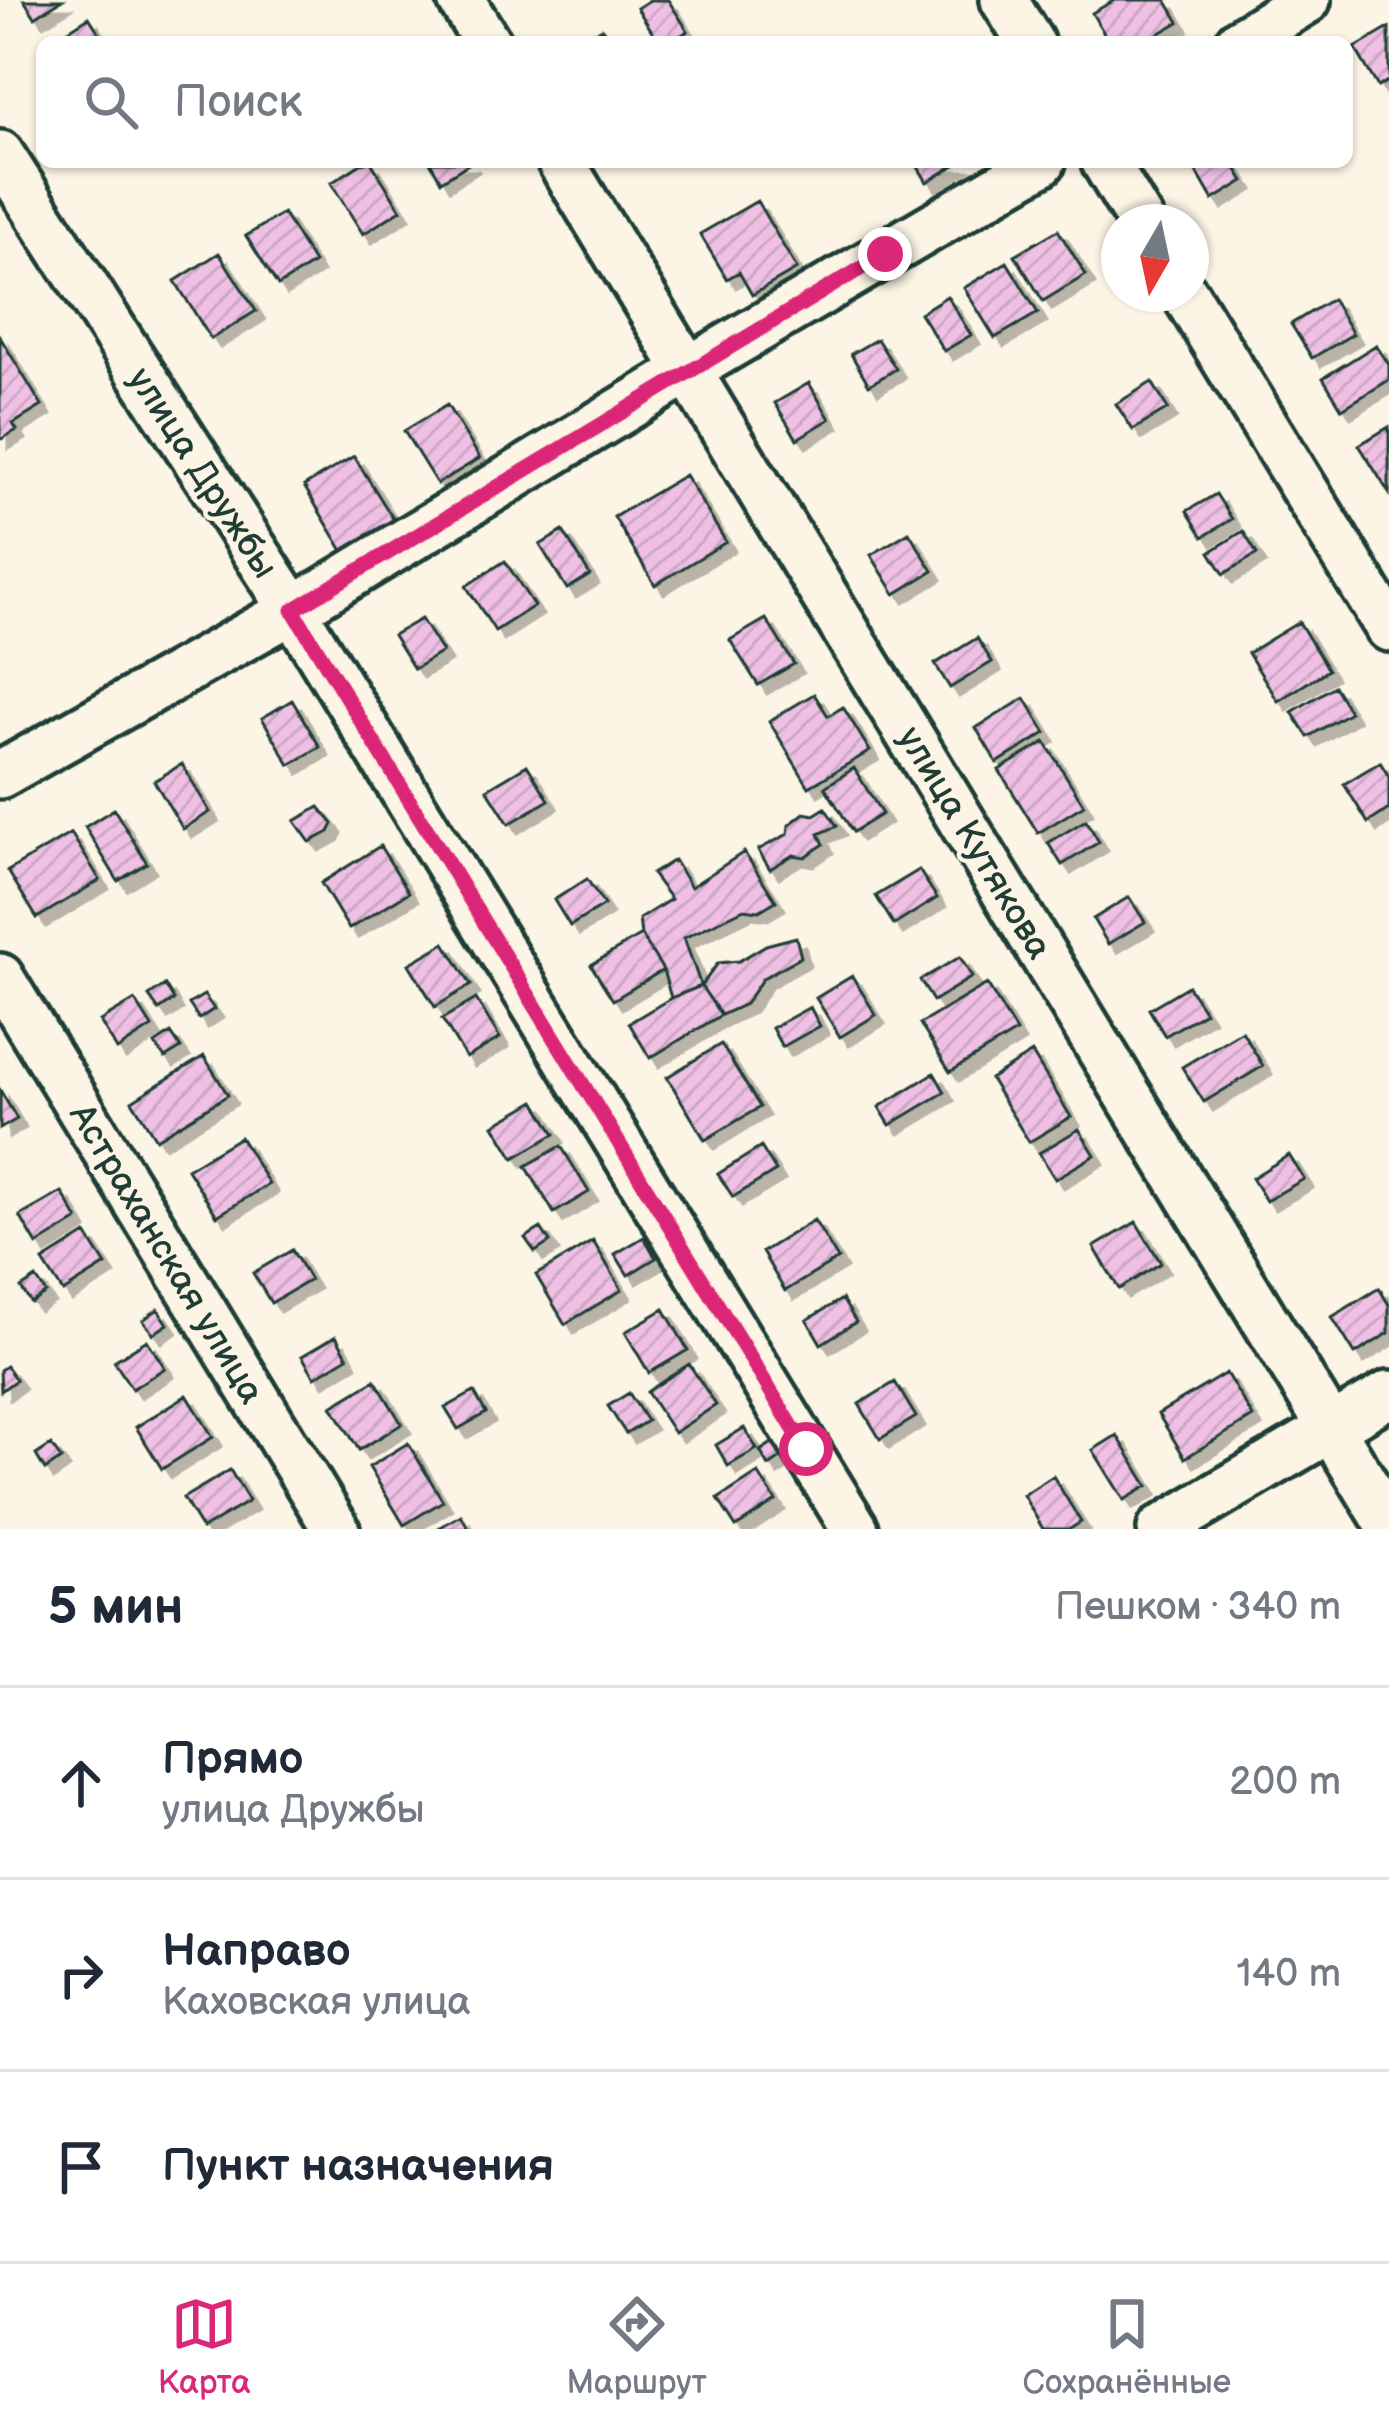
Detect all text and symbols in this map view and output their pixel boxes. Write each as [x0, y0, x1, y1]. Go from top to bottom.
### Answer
search box [36, 36, 1353, 168]
icon: search [78, 69, 144, 135]
text: Поиск [174, 75, 302, 130]
north arrow [1101, 204, 1209, 312]
route end [858, 227, 912, 281]
street label: улица Дружбы [118, 360, 286, 587]
street label: улица Кутякова [888, 719, 1060, 967]
street label: Астраханская улица [59, 1096, 272, 1412]
route start [779, 1422, 833, 1476]
text: 5 мин [48, 1577, 183, 1638]
text: Пешком · 340 m [1055, 1584, 1341, 1631]
text: Прямо [162, 1732, 303, 1787]
icon: ahead [48, 1750, 114, 1816]
text: 200 m [1229, 1759, 1341, 1806]
text: улица Дружбы [162, 1787, 425, 1834]
text: Направо [162, 1924, 351, 1979]
icon: right [48, 1942, 114, 2008]
text: 140 m [1236, 1951, 1341, 1998]
text: Каховская улица [162, 1979, 471, 2026]
icon: arrive [48, 2134, 114, 2200]
text: Пункт назначения [162, 2139, 554, 2194]
tab: Карта [158, 2291, 251, 2403]
tab: Маршрут [567, 2291, 707, 2403]
tab: Сохранённые [1023, 2291, 1231, 2403]

